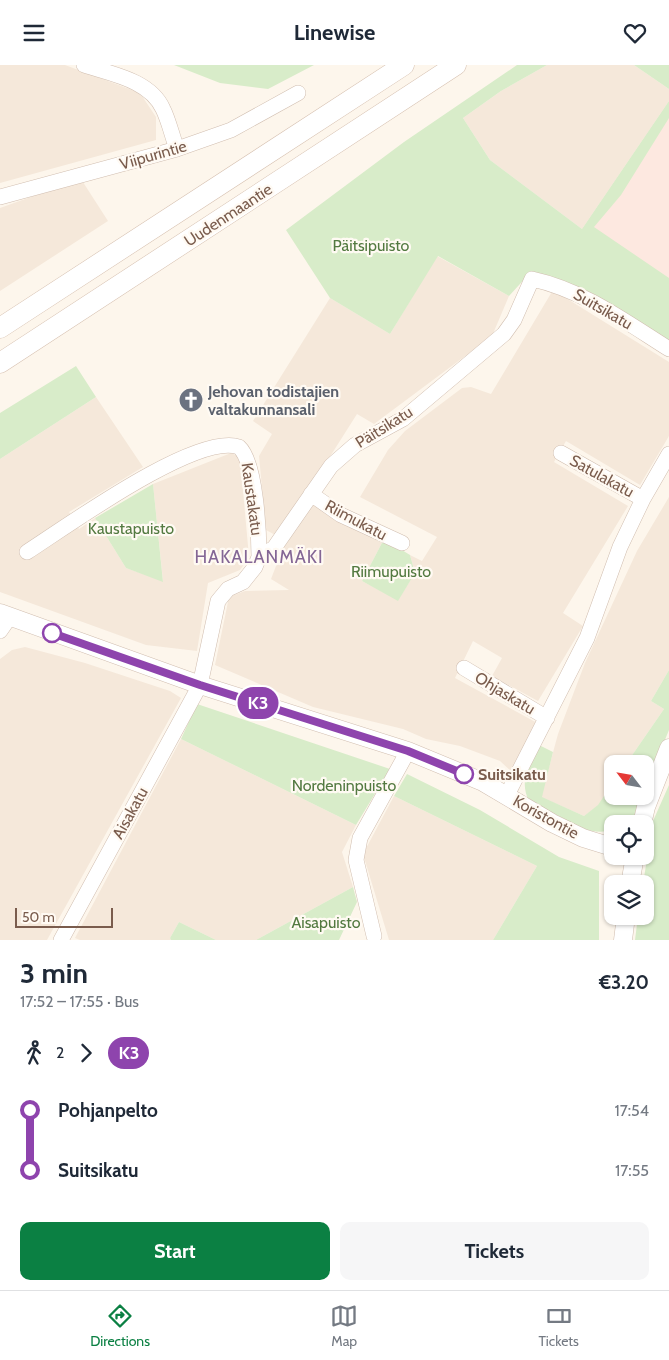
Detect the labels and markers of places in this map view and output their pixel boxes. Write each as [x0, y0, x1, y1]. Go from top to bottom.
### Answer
place label: Jehovan todistajien valtakunnansali [207, 382, 339, 419]
church icon: Jehovan todistajien valtakunnansali [178, 387, 204, 413]
unlabelled marker [42, 623, 62, 643]
marker: Suitsikatu [454, 764, 474, 784]
place label: Suitsikatu [478, 765, 546, 784]

